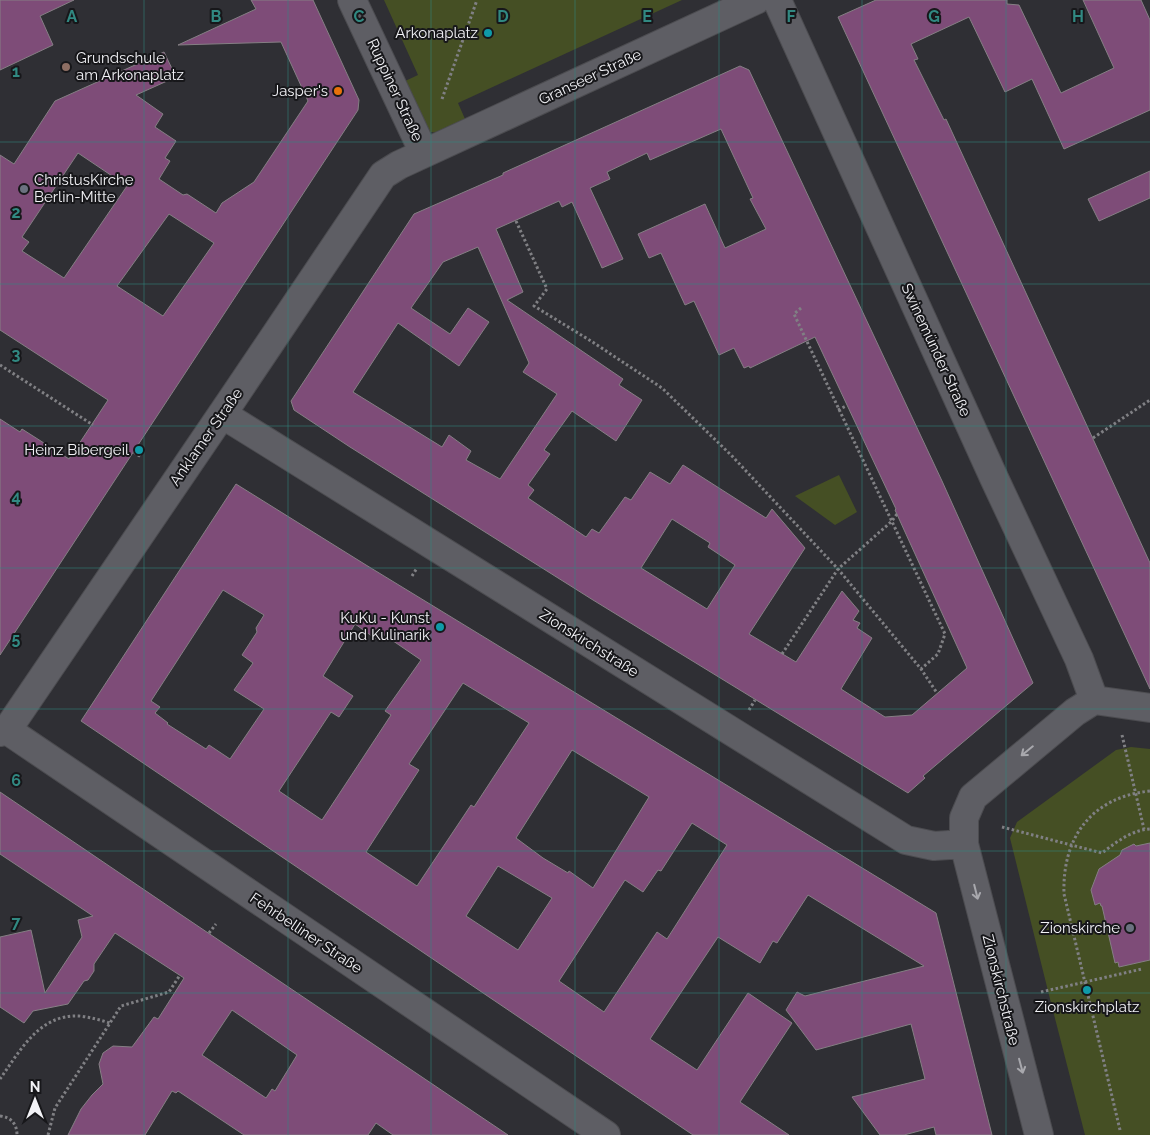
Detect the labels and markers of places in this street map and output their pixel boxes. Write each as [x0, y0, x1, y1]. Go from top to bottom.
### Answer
place label: Arkonaplatz [395, 24, 478, 42]
marker: Arkonaplatz [482, 27, 494, 39]
place label: Grundschule am Arkonaplatz [76, 49, 184, 84]
marker: Grundschule am Arkonaplatz [60, 61, 72, 73]
place label: Jasper's [272, 82, 328, 100]
marker: Jasper's [332, 85, 344, 97]
place label: ChristusKirche Berlin-Mitte [34, 171, 134, 206]
marker: ChristusKirche Berlin-Mitte [18, 183, 30, 195]
place label: Heinz Bibergeil [24, 441, 130, 459]
marker: Heinz Bibergeil [133, 444, 145, 456]
place label: KuKu - Kunst und Kulinarik [340, 609, 430, 644]
marker: KuKu - Kunst und Kulinarik [434, 621, 446, 633]
place label: Zionskirche [1040, 919, 1120, 937]
marker: Zionskirche [1124, 922, 1136, 934]
marker: Zionskirchplatz [1081, 984, 1093, 996]
place label: Zionskirchplatz [1035, 998, 1139, 1016]

